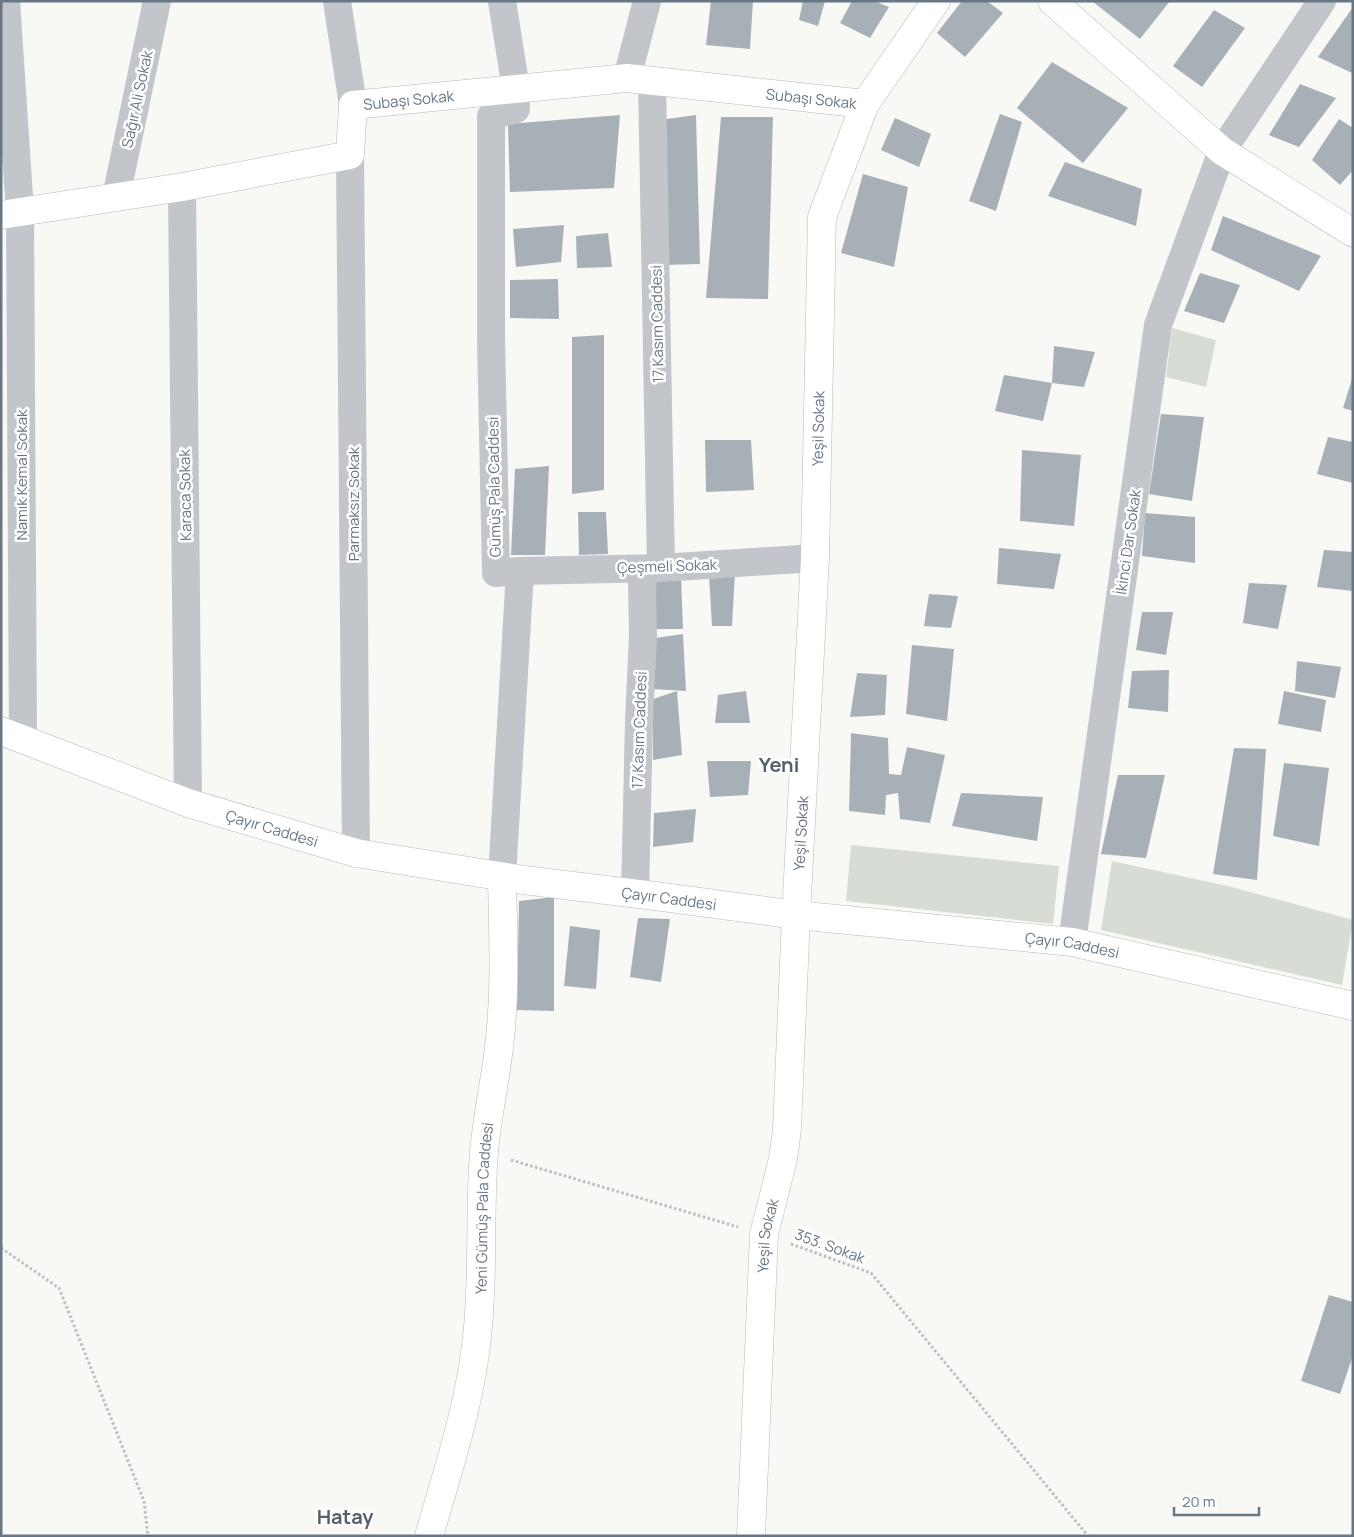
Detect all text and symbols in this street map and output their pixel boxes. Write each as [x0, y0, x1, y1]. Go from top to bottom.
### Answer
street label: Sağır Ali Sokak [116, 48, 158, 150]
street label: Subaşı Sokak [765, 83, 858, 114]
street label: Subaşı Sokak [362, 85, 455, 114]
street label: 17 Kasım Caddesi [645, 265, 669, 383]
street label: Yeşil Sokak [806, 390, 829, 466]
street label: Namık Kemal Sokak [11, 409, 32, 541]
street label: Gümüş Pala Caddesi [482, 416, 506, 558]
street label: Parmaksız Sokak [343, 446, 364, 561]
street label: Karaca Sokak [174, 448, 196, 541]
street label: İkinci Dar Sokak [1110, 487, 1146, 596]
street label: Çeşmeli Sokak [617, 554, 718, 578]
street label: 17 Kasım Caddesi [626, 671, 652, 789]
district label: Yeni [759, 751, 799, 778]
street label: Yeşil Sokak [788, 795, 813, 871]
street label: Çayır Caddesi [223, 804, 321, 852]
street label: Çayır Caddesi [620, 882, 718, 915]
street label: Çayır Caddesi [1024, 927, 1121, 963]
street label: Yeni Gümüş Pala Caddesi [470, 1121, 498, 1295]
street label: Yeşil Sokak [752, 1196, 783, 1273]
street label: 353. Sokak [792, 1224, 869, 1269]
scale bar [1174, 1484, 1259, 1516]
text: 20 m [1182, 1491, 1215, 1512]
district label: Hatay [317, 1503, 374, 1530]

